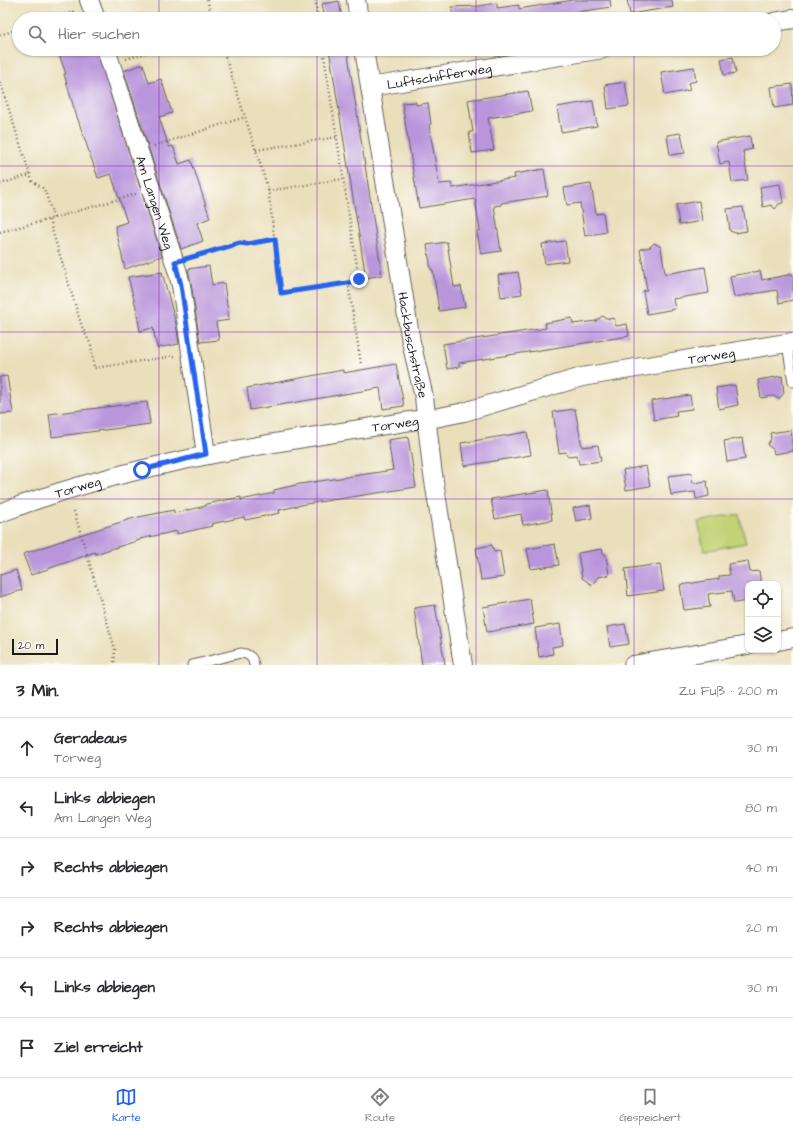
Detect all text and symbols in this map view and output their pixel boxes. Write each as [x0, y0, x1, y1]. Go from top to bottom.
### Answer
search box [12, 12, 781, 56]
icon: search [26, 23, 48, 45]
text: Hier suchen [58, 24, 139, 45]
street label: Luftschifferweg [386, 59, 493, 94]
street label: Am Langen Weg [131, 154, 178, 252]
route end [350, 270, 368, 288]
street label: Hackbuschstraße [393, 291, 432, 400]
street label: Torweg [687, 344, 737, 369]
street label: Torweg [371, 412, 420, 437]
route start [133, 461, 151, 479]
street label: Torweg [53, 472, 103, 503]
map controls [745, 581, 781, 653]
button: locate [745, 581, 781, 617]
button: layers [745, 617, 781, 653]
scale bar [12, 637, 58, 656]
text: 20 m [18, 638, 44, 653]
text: 3 Min. [16, 679, 59, 703]
text: Zu Fuß · 200 m [679, 682, 777, 700]
text: Geradeaus [54, 728, 127, 749]
icon: ahead [16, 737, 38, 759]
text: 30 m [747, 739, 777, 757]
text: Torweg [54, 749, 101, 767]
text: Links abbiegen [54, 788, 155, 809]
icon: left [16, 797, 38, 819]
text: 80 m [745, 799, 777, 817]
text: Am Langen Weg [54, 809, 151, 827]
icon: right [16, 857, 38, 879]
text: Rechts abbiegen [54, 857, 168, 878]
text: 40 m [745, 859, 777, 877]
icon: right [16, 917, 38, 939]
text: Rechts abbiegen [54, 917, 168, 938]
text: 20 m [746, 919, 777, 937]
icon: left [16, 977, 38, 999]
text: Links abbiegen [54, 977, 155, 998]
text: 30 m [747, 979, 777, 997]
icon: arrive [16, 1037, 38, 1059]
text: Ziel erreicht [54, 1037, 143, 1058]
tab: Karte [112, 1086, 141, 1125]
tab: Route [365, 1086, 395, 1125]
tab: Gespeichert [619, 1086, 681, 1125]

